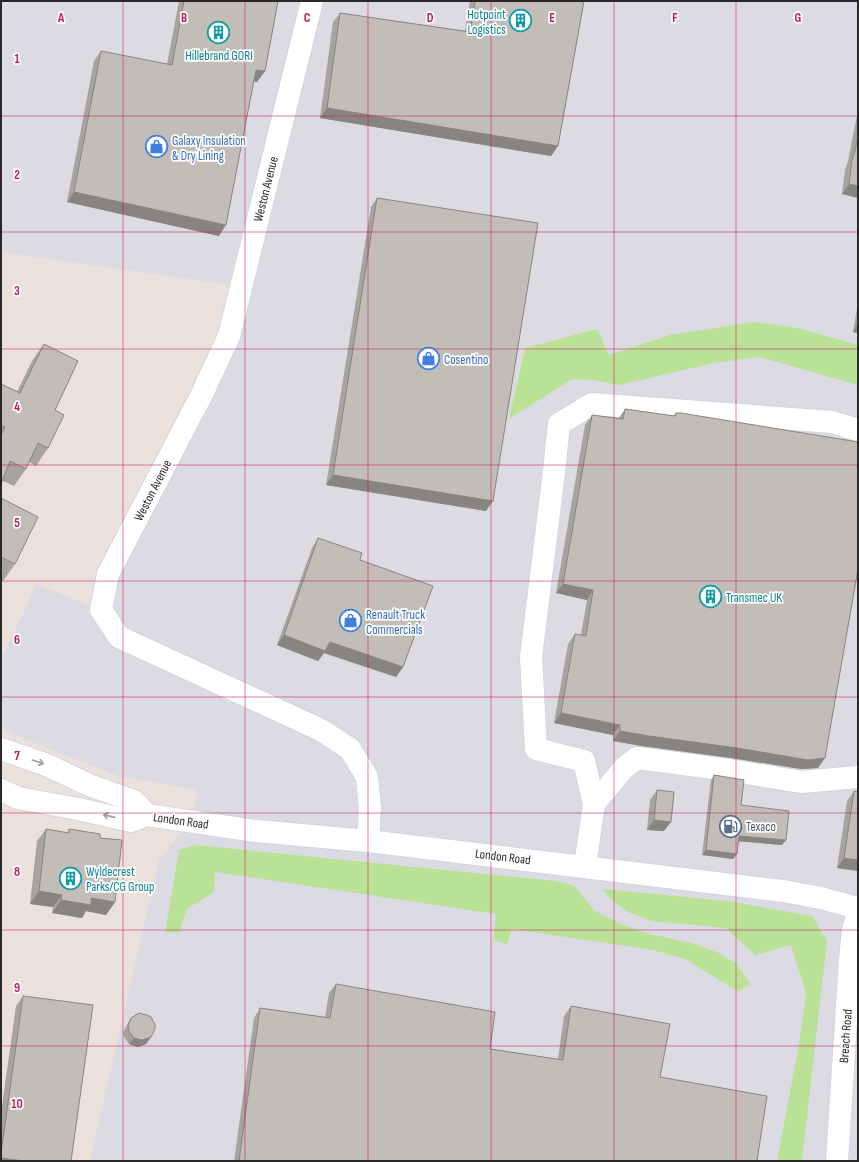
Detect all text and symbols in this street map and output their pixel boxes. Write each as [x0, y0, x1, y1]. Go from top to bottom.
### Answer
place label: Hotpoint Logistics [467, 7, 506, 38]
building icon: Hotpoint Logistics [508, 8, 534, 34]
text: A [57, 10, 65, 26]
text: B [181, 10, 187, 26]
text: C [304, 10, 311, 26]
text: D [427, 10, 434, 26]
text: E [549, 10, 555, 26]
text: F [672, 10, 678, 26]
text: G [795, 10, 802, 26]
building icon: Hillebrand GORI [206, 20, 232, 46]
place label: Hillebrand GORI [185, 48, 253, 64]
text: 1 [14, 51, 20, 67]
place label: Galaxy Insulation & Dry Lining [172, 133, 246, 164]
shop icon: Galaxy Insulation & Dry Lining [144, 134, 170, 160]
street label: Weston Avenue [250, 155, 282, 224]
text: 2 [14, 167, 20, 183]
text: 3 [14, 283, 20, 299]
shop icon: Cosentino [415, 346, 441, 372]
place label: Cosentino [444, 352, 488, 368]
text: 4 [14, 399, 20, 415]
street label: Weston Avenue [131, 457, 175, 524]
text: 5 [14, 515, 20, 531]
building icon: Transmec UK [697, 584, 723, 610]
place label: Transmec UK [726, 590, 782, 606]
place label: Renault Truck Commercials [366, 607, 425, 638]
shop icon: Renault Truck Commercials [338, 608, 364, 634]
text: 6 [14, 632, 20, 648]
text: 7 [14, 748, 20, 764]
one-way arrow [31, 759, 44, 766]
street label: London Road [152, 809, 210, 833]
one-way arrow [103, 812, 116, 820]
fuel station icon: Texaco [718, 813, 744, 839]
place label: Texaco [746, 819, 776, 835]
street label: London Road [474, 846, 532, 868]
text: 8 [14, 864, 20, 880]
place label: Wyldecrest Parks/CG Group [86, 864, 154, 895]
building icon: Wyldecrest Parks/CG Group [58, 865, 84, 891]
text: 9 [14, 980, 20, 996]
street label: Breach Road [836, 1009, 856, 1064]
text: 10 [11, 1096, 23, 1112]

